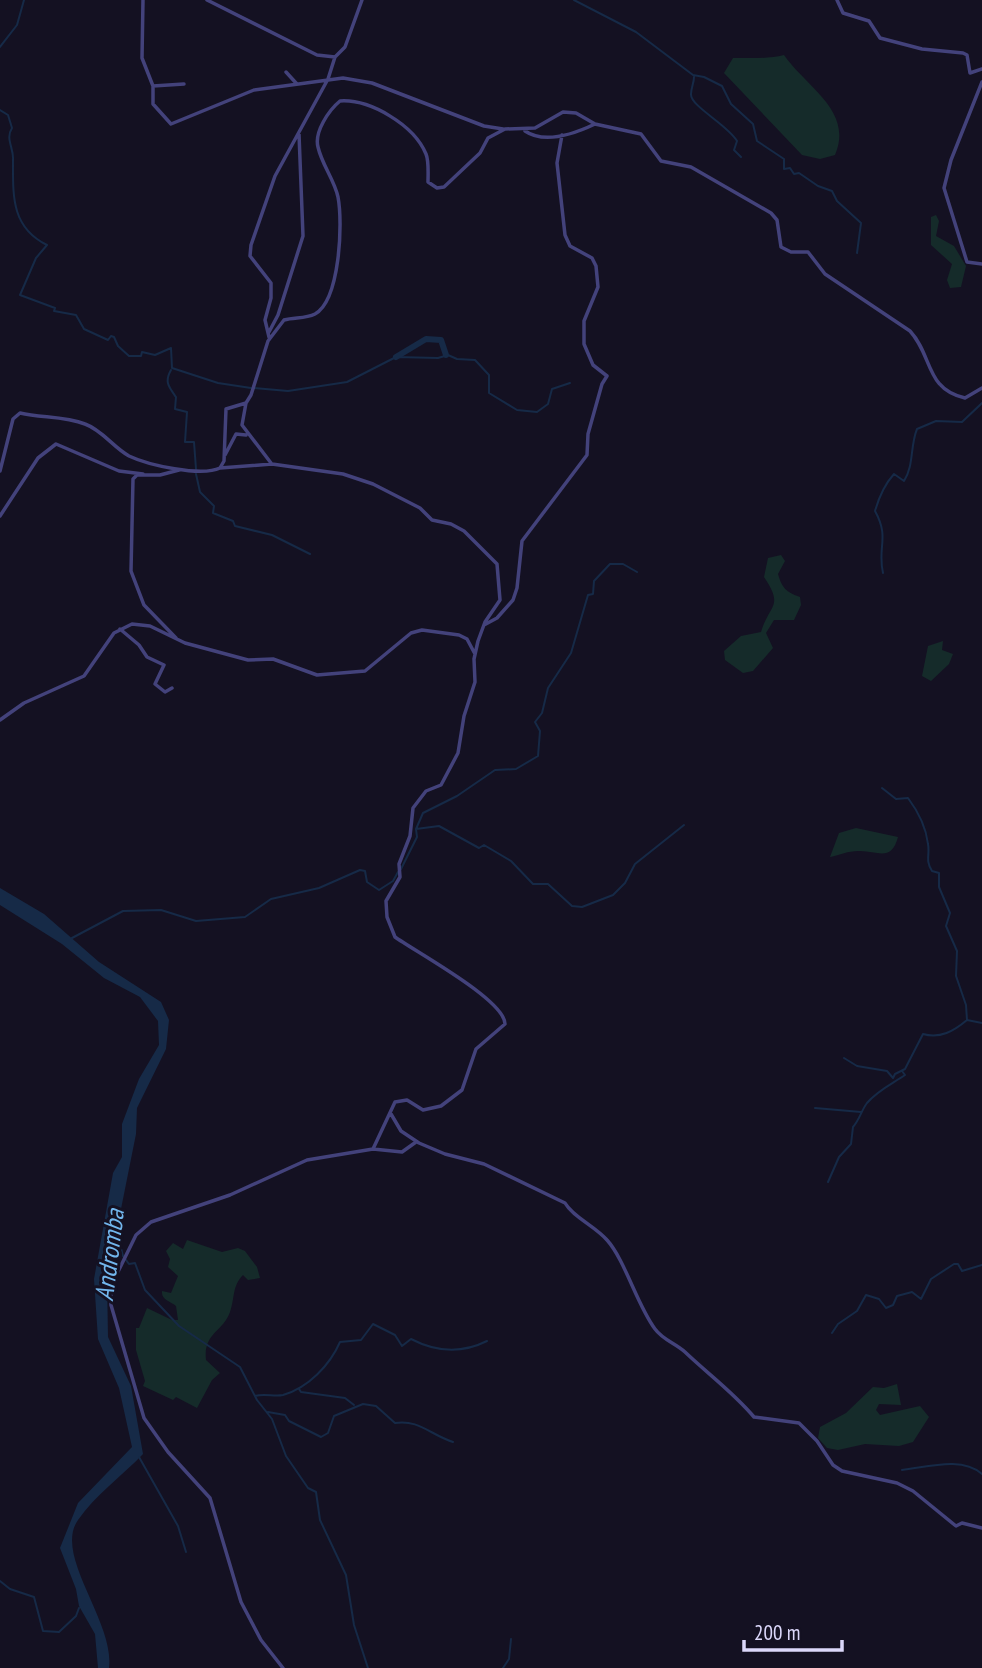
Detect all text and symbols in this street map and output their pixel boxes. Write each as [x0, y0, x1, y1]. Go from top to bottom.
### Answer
water label: Andromba [87, 1206, 131, 1303]
scale bar [744, 1608, 842, 1652]
text: 200 m [754, 1619, 800, 1646]

